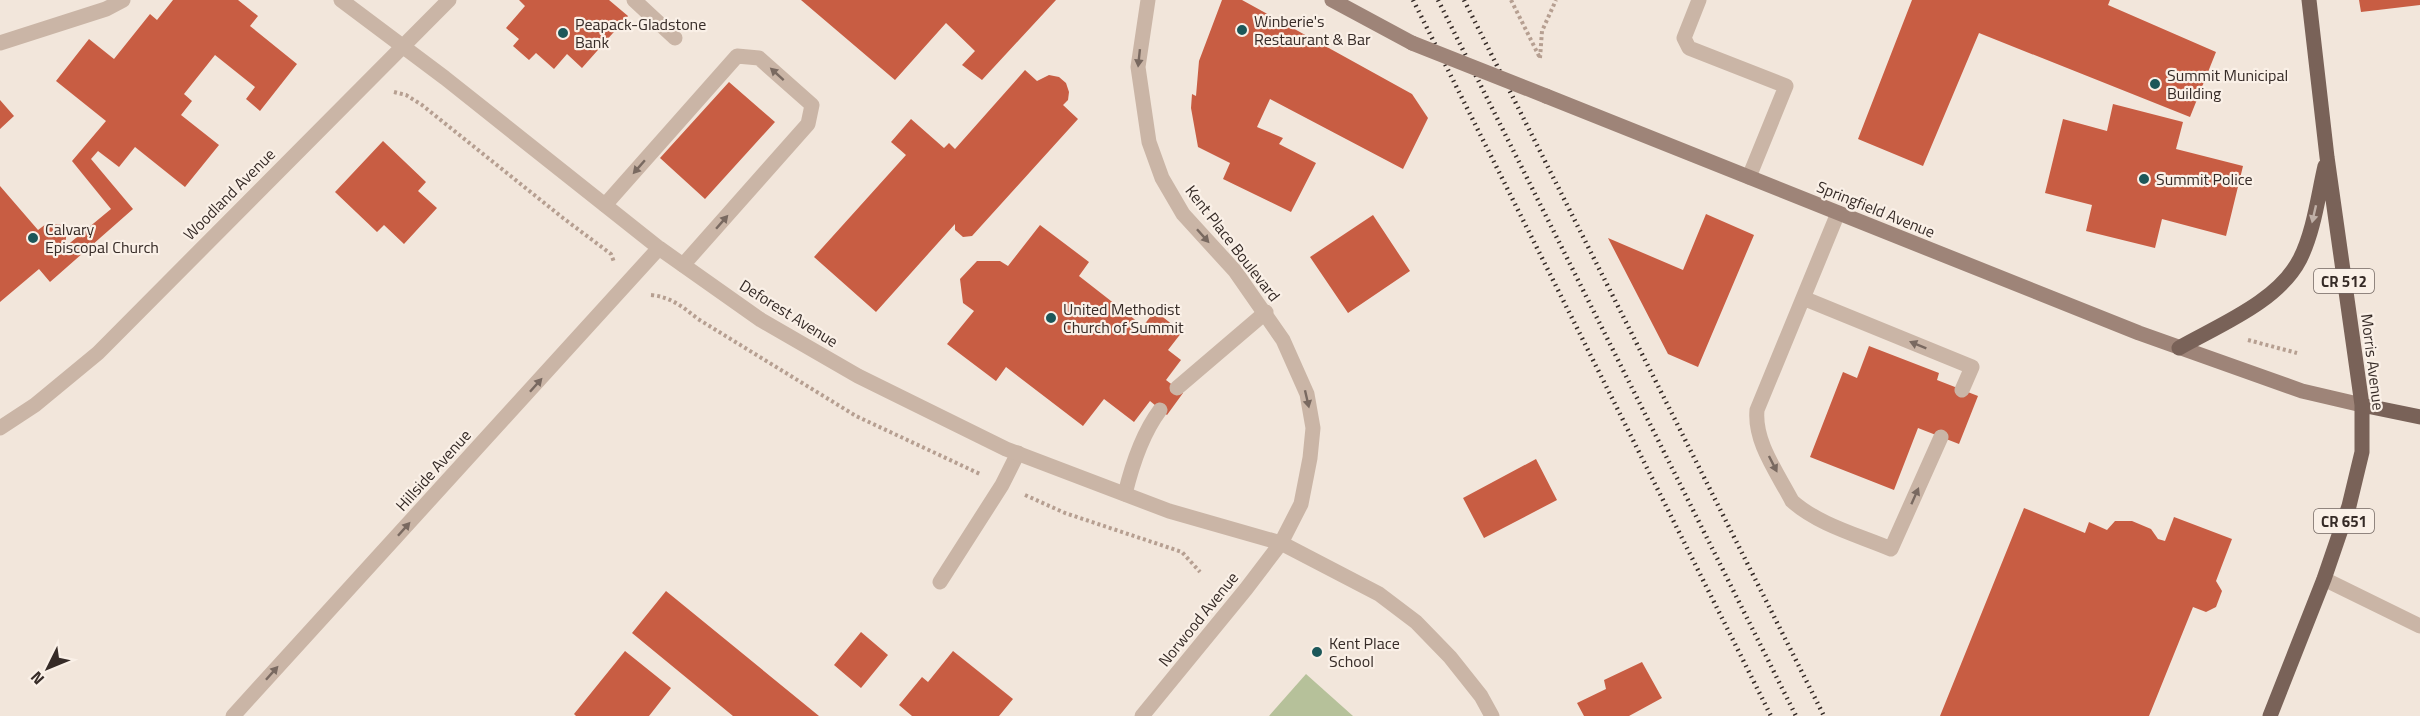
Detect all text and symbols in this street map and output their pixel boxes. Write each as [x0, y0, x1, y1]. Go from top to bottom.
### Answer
place label: Winberie's Restaurant & Bar [1254, 9, 1371, 51]
place label: Peapack-Gladstone Bank [575, 12, 706, 54]
marker: Winberie's Restaurant & Bar [1235, 23, 1249, 37]
marker: Peapack-Gladstone Bank [556, 26, 570, 40]
one-way arrow [1134, 48, 1144, 67]
place label: Summit Municipal Building [2167, 63, 2288, 105]
one-way arrow [770, 67, 785, 81]
marker: Summit Municipal Building [2148, 77, 2162, 91]
street label: Woodland Avenue [178, 143, 280, 245]
one-way arrow [633, 159, 646, 174]
place label: Summit Police [2156, 167, 2253, 191]
marker: Summit Police [2137, 172, 2151, 186]
street label: Springfield Avenue [1813, 174, 1939, 244]
street label: Kent Place Boulevard [1180, 180, 1286, 306]
one-way arrow [2309, 205, 2318, 224]
one-way arrow [716, 214, 729, 230]
place label: Calvary Episcopal Church [45, 217, 159, 259]
one-way arrow [1196, 228, 1209, 243]
marker: Calvary Episcopal Church [26, 231, 40, 245]
road number: CR 512 [2314, 269, 2374, 293]
street label: Deforest Avenue [735, 273, 843, 353]
place label: United Methodist Church of Summit [1063, 297, 1184, 339]
marker: United Methodist Church of Summit [1044, 311, 1058, 325]
street label: Morris Avenue [2355, 312, 2391, 412]
one-way arrow [1909, 340, 1927, 349]
one-way arrow [529, 378, 543, 393]
one-way arrow [1303, 390, 1312, 409]
street label: Hillside Avenue [390, 424, 476, 516]
one-way arrow [1768, 456, 1778, 473]
one-way arrow [1911, 487, 1920, 505]
road number: CR 651 [2314, 509, 2374, 533]
one-way arrow [397, 522, 410, 537]
street label: Norwood Avenue [1152, 566, 1244, 672]
place label: Kent Place School [1329, 631, 1400, 673]
north arrow [18, 638, 78, 698]
marker: Kent Place School [1310, 645, 1324, 659]
text: N [24, 666, 50, 690]
one-way arrow [265, 666, 279, 680]

